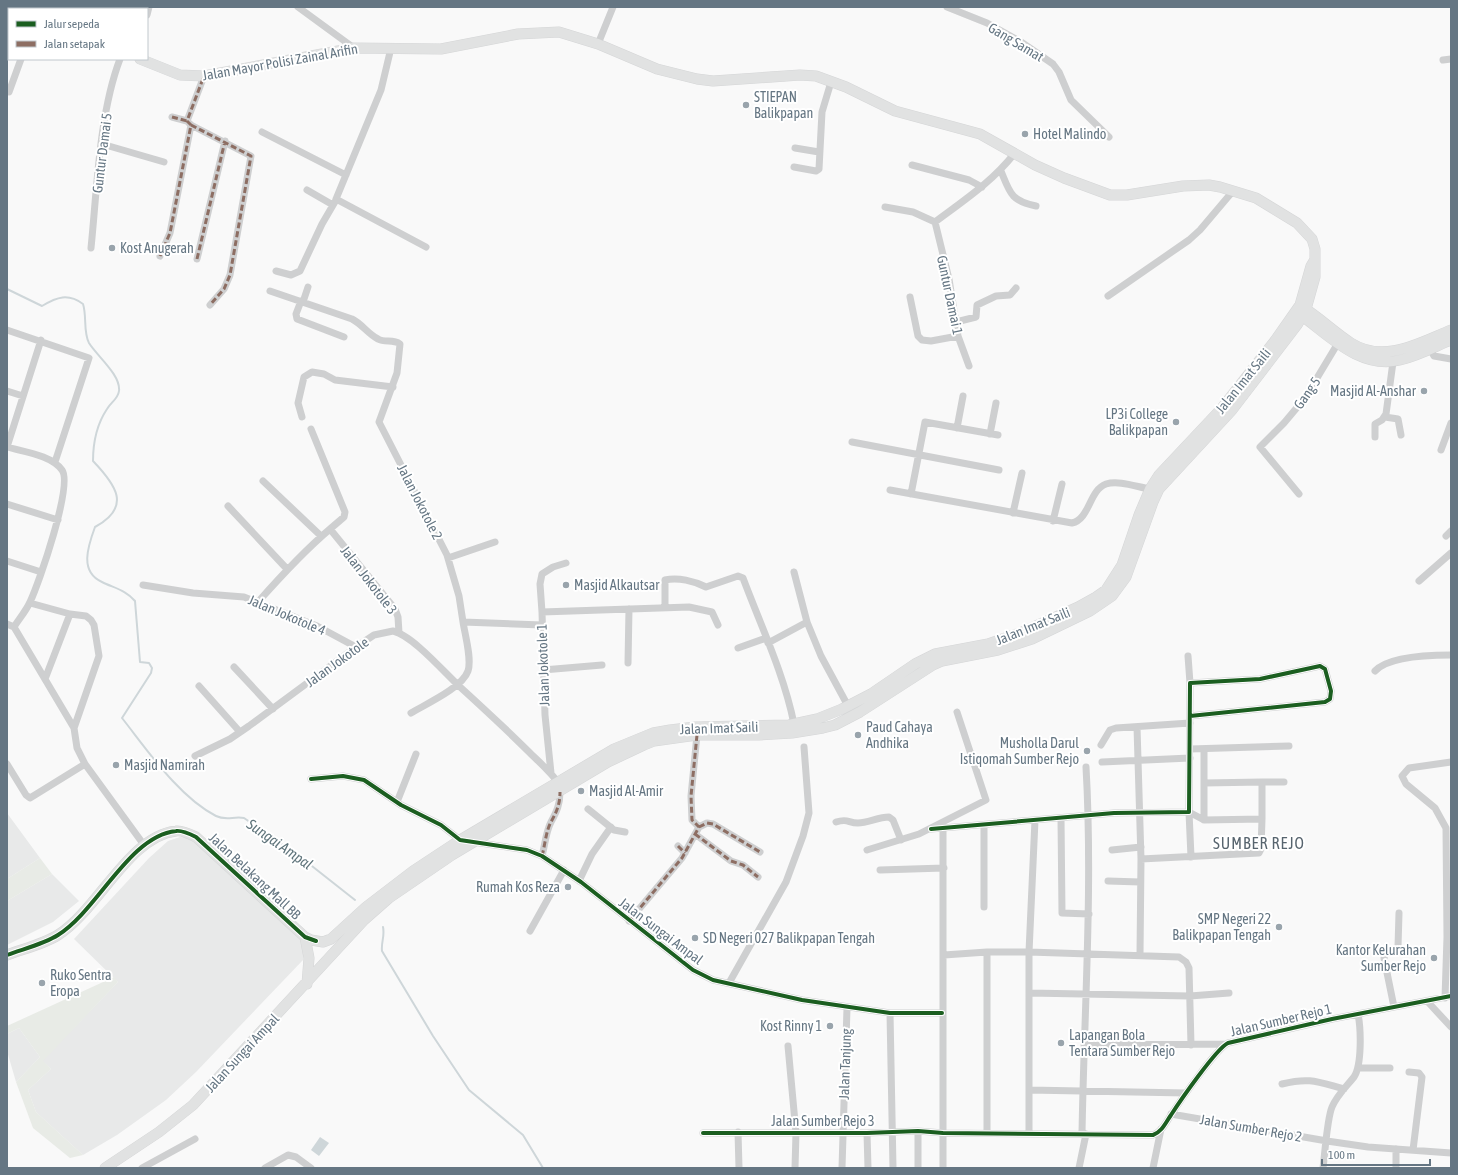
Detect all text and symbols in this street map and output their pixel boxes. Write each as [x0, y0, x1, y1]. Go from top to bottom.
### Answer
legend [8, 8, 148, 60]
text: Jalur sepeda [44, 17, 100, 31]
street label: Gang Samat [985, 19, 1047, 65]
text: Jalan setapak [44, 37, 106, 51]
street label: Jalan Mayor Polisi Zainal Arifin [201, 40, 359, 84]
place label: STIEPAN Balikpapan [754, 89, 813, 121]
marker: STIEPAN Balikpapan [741, 100, 751, 110]
street label: Guntur Damai 5 [89, 112, 115, 194]
place label: Hotel Malindo [1033, 126, 1106, 142]
marker: Hotel Malindo [1020, 129, 1030, 139]
place label: Kost Anugerah [120, 240, 194, 256]
marker: Kost Anugerah [107, 243, 117, 253]
street label: Guntur Damai 1 [934, 254, 966, 336]
street label: Jalan Imat Saili [1212, 345, 1274, 417]
street label: Gang 5 [1290, 374, 1324, 412]
place label: Masjid Al-Anshar [1330, 383, 1417, 399]
marker: Masjid Al-Anshar [1419, 386, 1429, 396]
place label: LP3i College Balikpapan [1105, 406, 1168, 438]
marker: LP3i College Balikpapan [1171, 417, 1181, 427]
street label: Jalan Jokotole 2 [394, 462, 446, 542]
street label: Jalan Jokotole 3 [337, 543, 401, 617]
place label: Masjid Alkautsar [574, 577, 660, 593]
marker: Masjid Alkautsar [561, 580, 571, 590]
street label: Jalan Jokotole 4 [246, 592, 328, 639]
street label: Jalan Imat Saili [994, 604, 1072, 648]
street label: Jalan Jokotole 1 [534, 624, 552, 706]
street label: Jalan Jokotole [302, 634, 372, 690]
street label: Jalan Imat Saili [679, 719, 759, 737]
place label: Paud Cahaya Andhika [866, 719, 933, 751]
marker: Paud Cahaya Andhika [853, 730, 863, 740]
place label: Musholla Darul Istiqomah Sumber Rejo [960, 735, 1079, 767]
marker: Musholla Darul Istiqomah Sumber Rejo [1082, 746, 1092, 756]
place label: Masjid Namirah [124, 757, 205, 773]
marker: Masjid Namirah [111, 760, 121, 770]
place label: Masjid Al-Amir [589, 783, 664, 799]
marker: Masjid Al-Amir [576, 786, 586, 796]
water label: Sungai Ampal [243, 815, 316, 873]
street label: Jalan Belakang Mall BB [206, 830, 304, 923]
district label: SUMBER REJO [1213, 834, 1305, 852]
place label: Rumah Kos Reza [476, 879, 560, 895]
marker: Rumah Kos Reza [563, 882, 573, 892]
street label: Jalan Sungai Ampal [616, 894, 706, 968]
place label: SMP Negeri 22 Balikpapan Tengah [1172, 911, 1271, 943]
marker: SMP Negeri 22 Balikpapan Tengah [1274, 922, 1284, 932]
place label: SD Negeri 027 Balikpapan Tengah [703, 930, 875, 946]
marker: SD Negeri 027 Balikpapan Tengah [690, 933, 700, 943]
place label: Kantor Kelurahan Sumber Rejo [1336, 942, 1426, 974]
marker: Kantor Kelurahan Sumber Rejo [1429, 953, 1439, 963]
place label: Ruko Sentra Eropa [50, 967, 112, 999]
marker: Ruko Sentra Eropa [37, 978, 47, 988]
street label: Jalan Sumber Rejo 1 [1229, 1001, 1333, 1039]
street label: Jalan Sungai Ampal [202, 1011, 282, 1095]
place label: Kost Rinny 1 [760, 1018, 822, 1034]
marker: Kost Rinny 1 [825, 1021, 835, 1031]
place label: Lapangan Bola Tentara Sumber Rejo [1069, 1027, 1175, 1059]
street label: Jalan Tanjung [836, 1028, 854, 1100]
marker: Lapangan Bola Tentara Sumber Rejo [1056, 1038, 1066, 1048]
street label: Jalan Sumber Rejo 2 [1199, 1111, 1303, 1145]
street label: Jalan Sumber Rejo 3 [771, 1113, 875, 1129]
scale bar [1322, 1141, 1430, 1167]
text: 100 m [1328, 1148, 1355, 1162]

